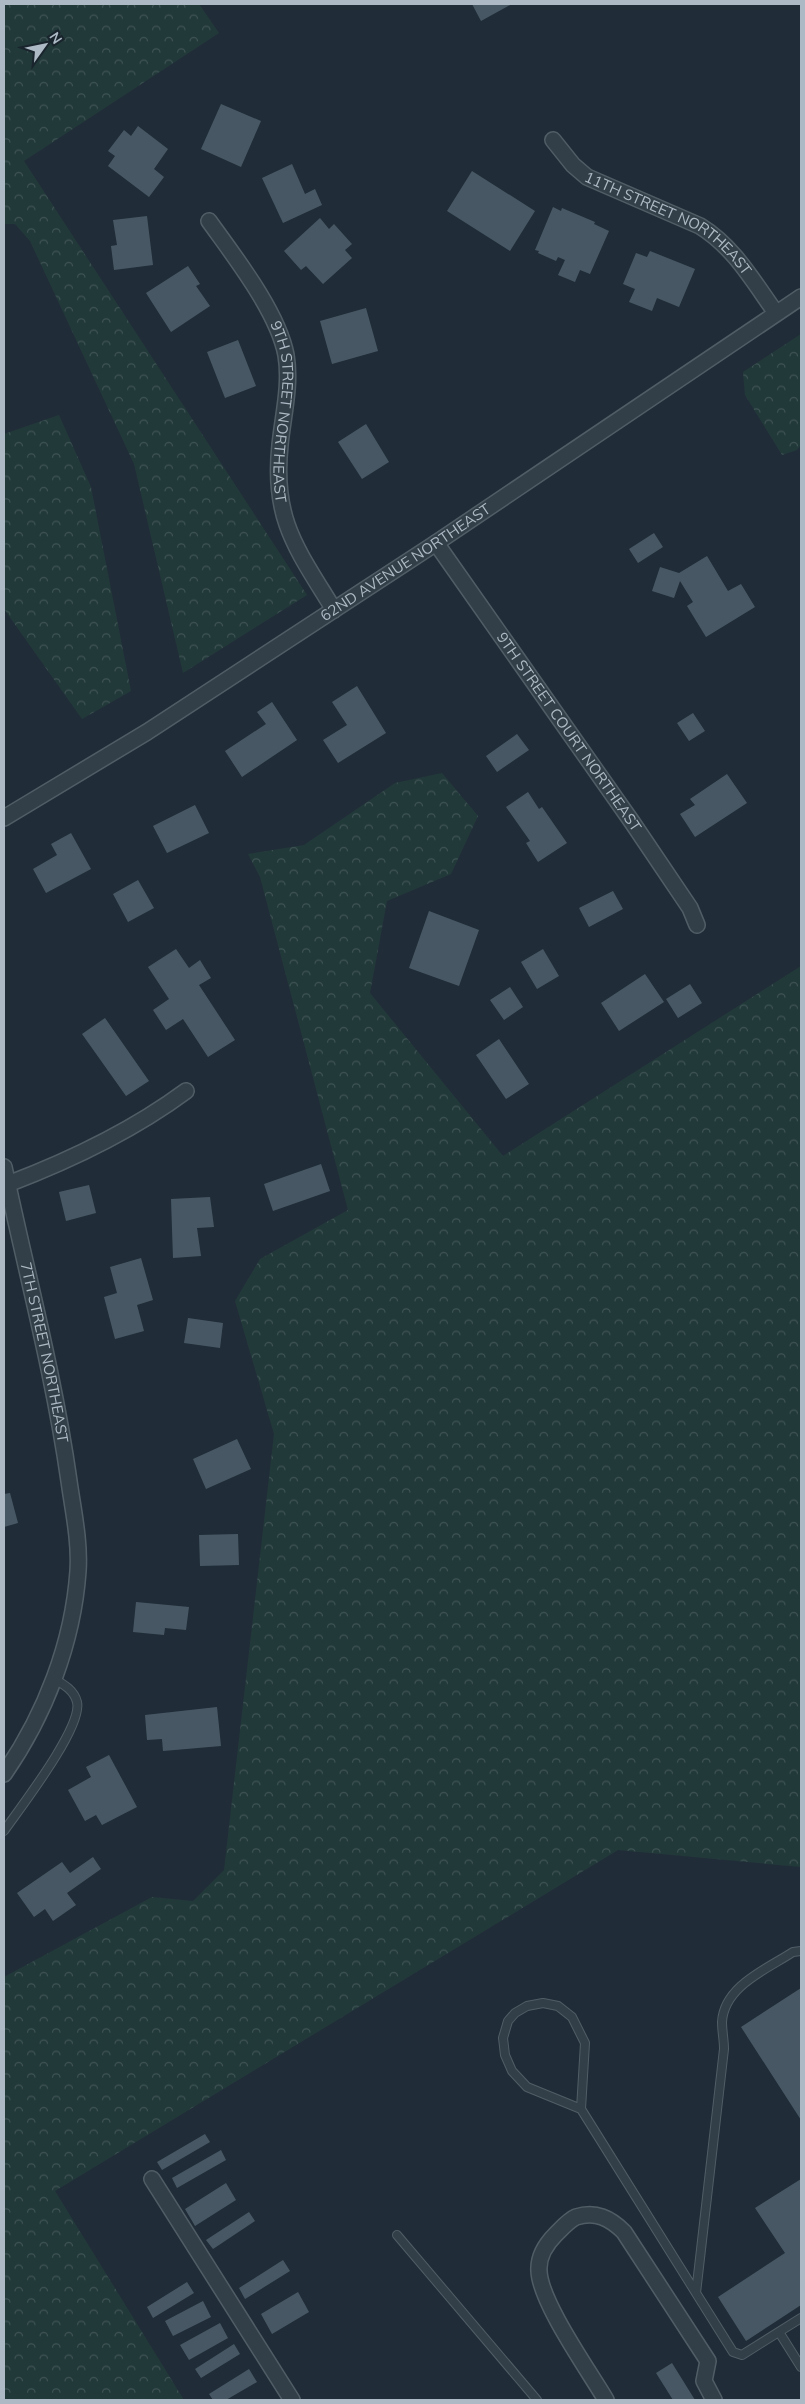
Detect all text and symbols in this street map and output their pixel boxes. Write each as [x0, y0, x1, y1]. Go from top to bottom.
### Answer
north arrow [20, 20, 70, 70]
text: N [45, 29, 66, 47]
street label: 11TH STREET NORTHEAST [582, 167, 756, 279]
street label: 9TH STREET NORTHEAST [266, 318, 298, 504]
street label: 62ND AVENUE NORTHEAST [317, 499, 494, 625]
street label: 9TH STREET COURT NORTHEAST [493, 628, 646, 835]
street label: 7TH STREET NORTHEAST [17, 1261, 73, 1444]

